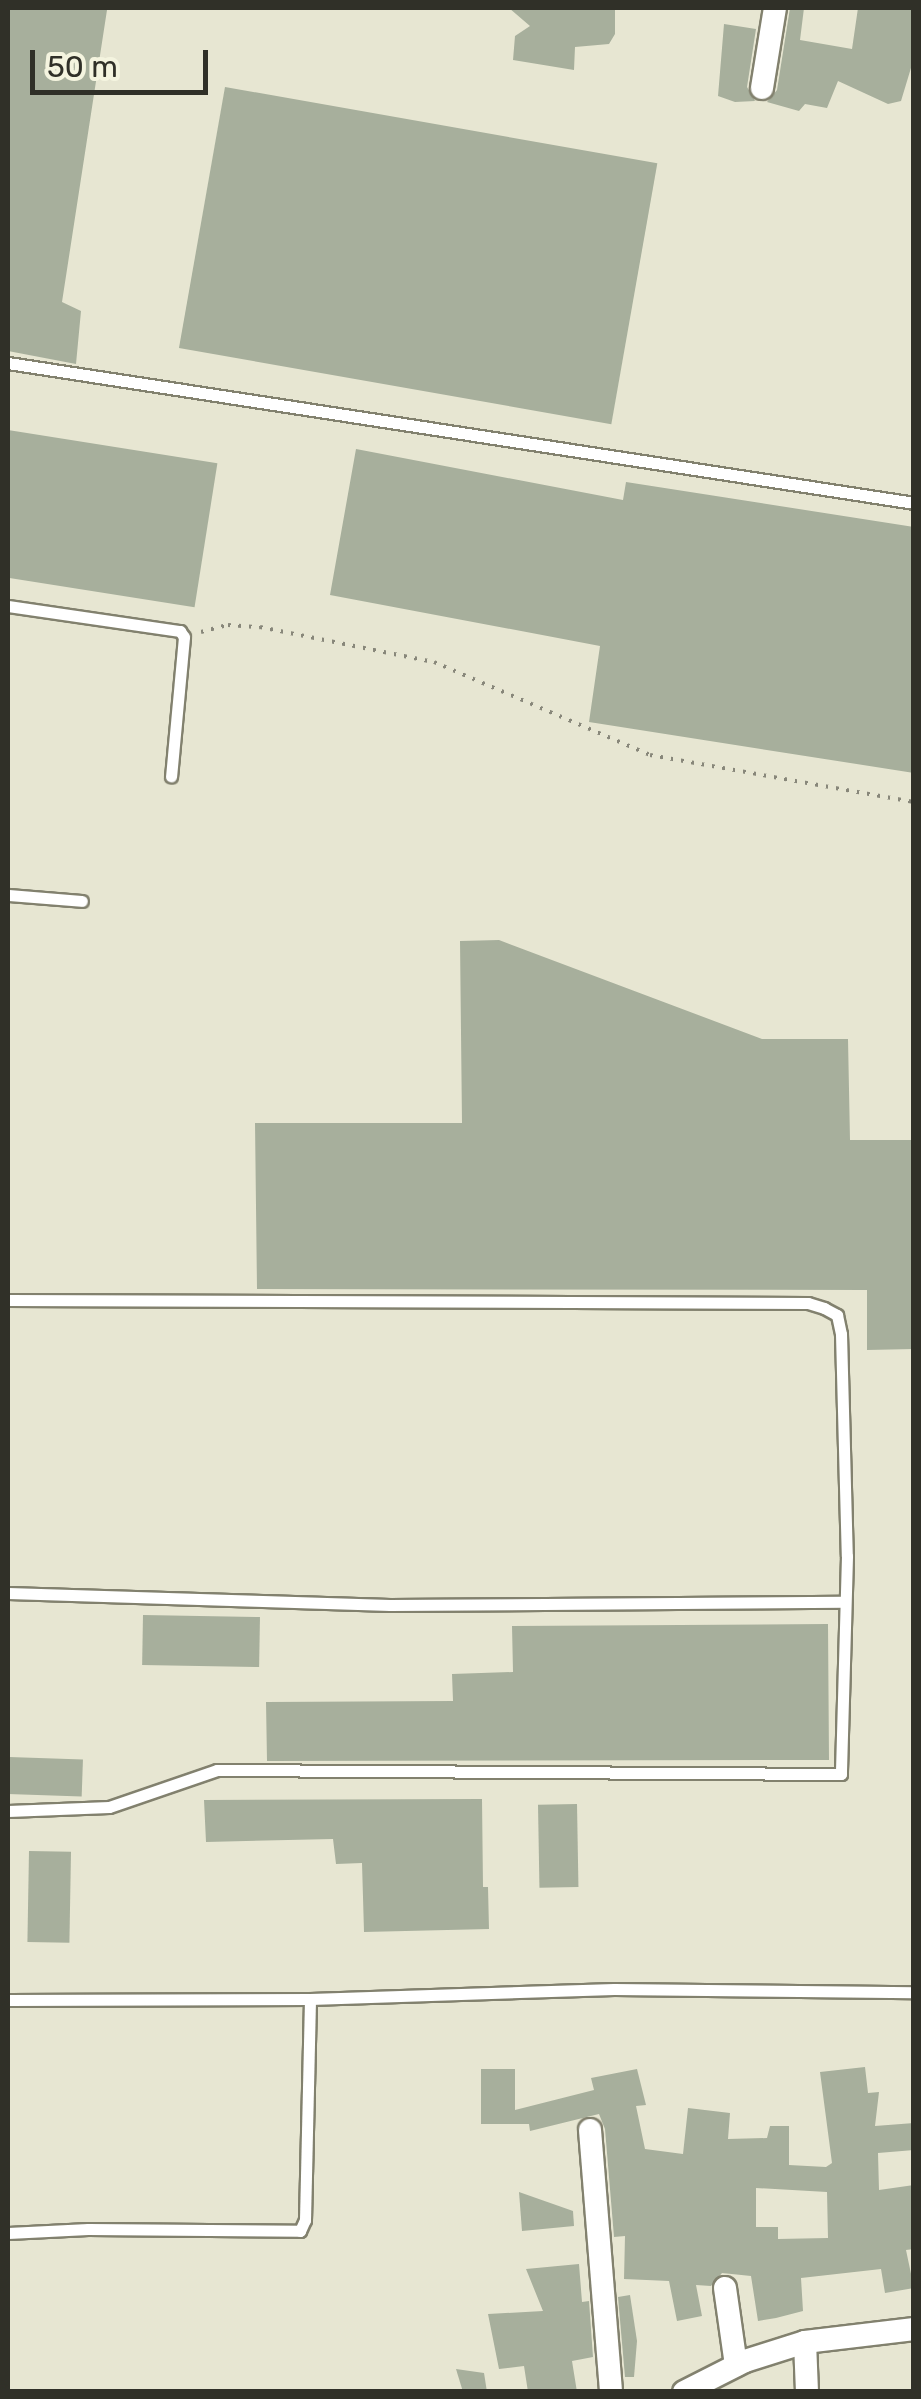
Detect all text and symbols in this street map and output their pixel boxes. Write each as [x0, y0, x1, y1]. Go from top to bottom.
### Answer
scale bar [35, 30, 212, 92]
text: 50 m [47, 49, 118, 85]

